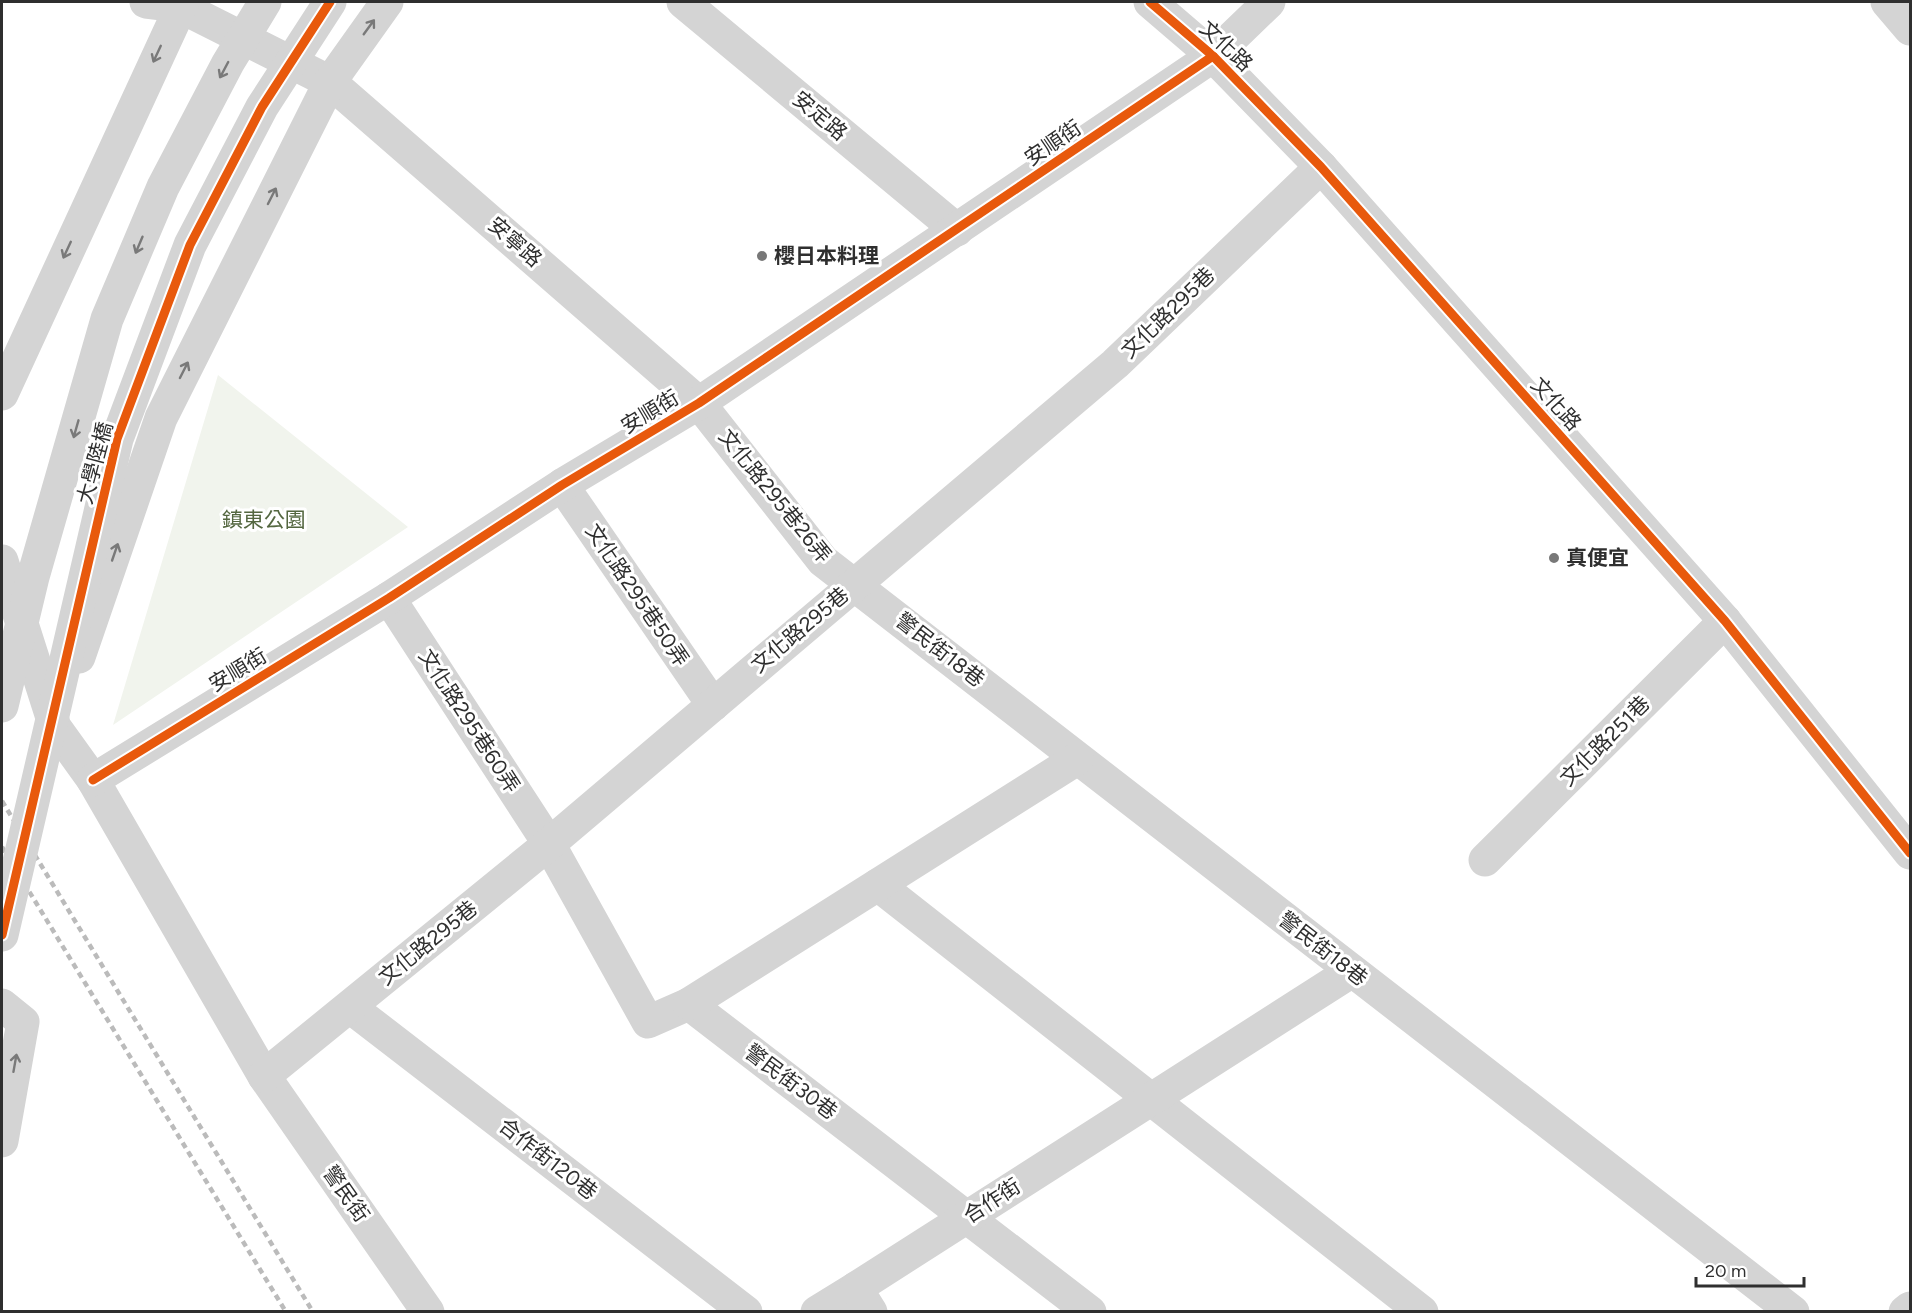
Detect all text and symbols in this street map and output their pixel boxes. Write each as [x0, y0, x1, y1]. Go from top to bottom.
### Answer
street label: 文化路 [1195, 15, 1258, 76]
one-way arrow [363, 20, 375, 36]
one-way arrow [151, 45, 163, 63]
one-way arrow [218, 61, 230, 78]
street label: 安定路 [788, 86, 852, 145]
street label: 安順街 [1020, 115, 1086, 171]
one-way arrow [267, 188, 278, 206]
street label: 安寧路 [483, 212, 547, 272]
one-way arrow [133, 235, 144, 254]
one-way arrow [61, 241, 73, 259]
place label: 櫻日本料理 [774, 243, 879, 268]
marker: 櫻日本料理 [755, 249, 769, 263]
street label: 文化路295巷 [1116, 262, 1219, 363]
one-way arrow [179, 362, 191, 380]
street label: 文化路 [1526, 372, 1587, 435]
street label: 安順街 [616, 385, 683, 439]
one-way arrow [70, 419, 81, 438]
street label: 大學陸橋 [72, 419, 117, 507]
street label: 文化路295巷26弄 [714, 424, 837, 567]
park label: 鎮東公園 [222, 507, 306, 532]
street label: 文化路295巷50弄 [581, 519, 694, 671]
one-way arrow [110, 543, 121, 562]
place label: 真便宜 [1566, 545, 1629, 570]
marker: 真便宜 [1547, 551, 1561, 565]
street label: 文化路295巷 [746, 582, 854, 678]
street label: 警民街18巷 [891, 607, 990, 692]
street label: 安順街 [204, 643, 271, 697]
street label: 文化路295巷60弄 [414, 644, 525, 797]
street label: 文化路251巷 [1555, 691, 1655, 791]
street label: 文化路295巷 [373, 895, 482, 990]
street label: 警民街18巷 [1274, 906, 1373, 991]
street label: 警民街30巷 [740, 1039, 842, 1124]
one-way arrow [10, 1053, 21, 1073]
street label: 合作街120巷 [494, 1112, 602, 1205]
street label: 警民街 [318, 1161, 375, 1227]
street label: 合作街 [959, 1173, 1025, 1228]
scale bar [1696, 1250, 1804, 1288]
text: 20 m [1705, 1260, 1746, 1282]

